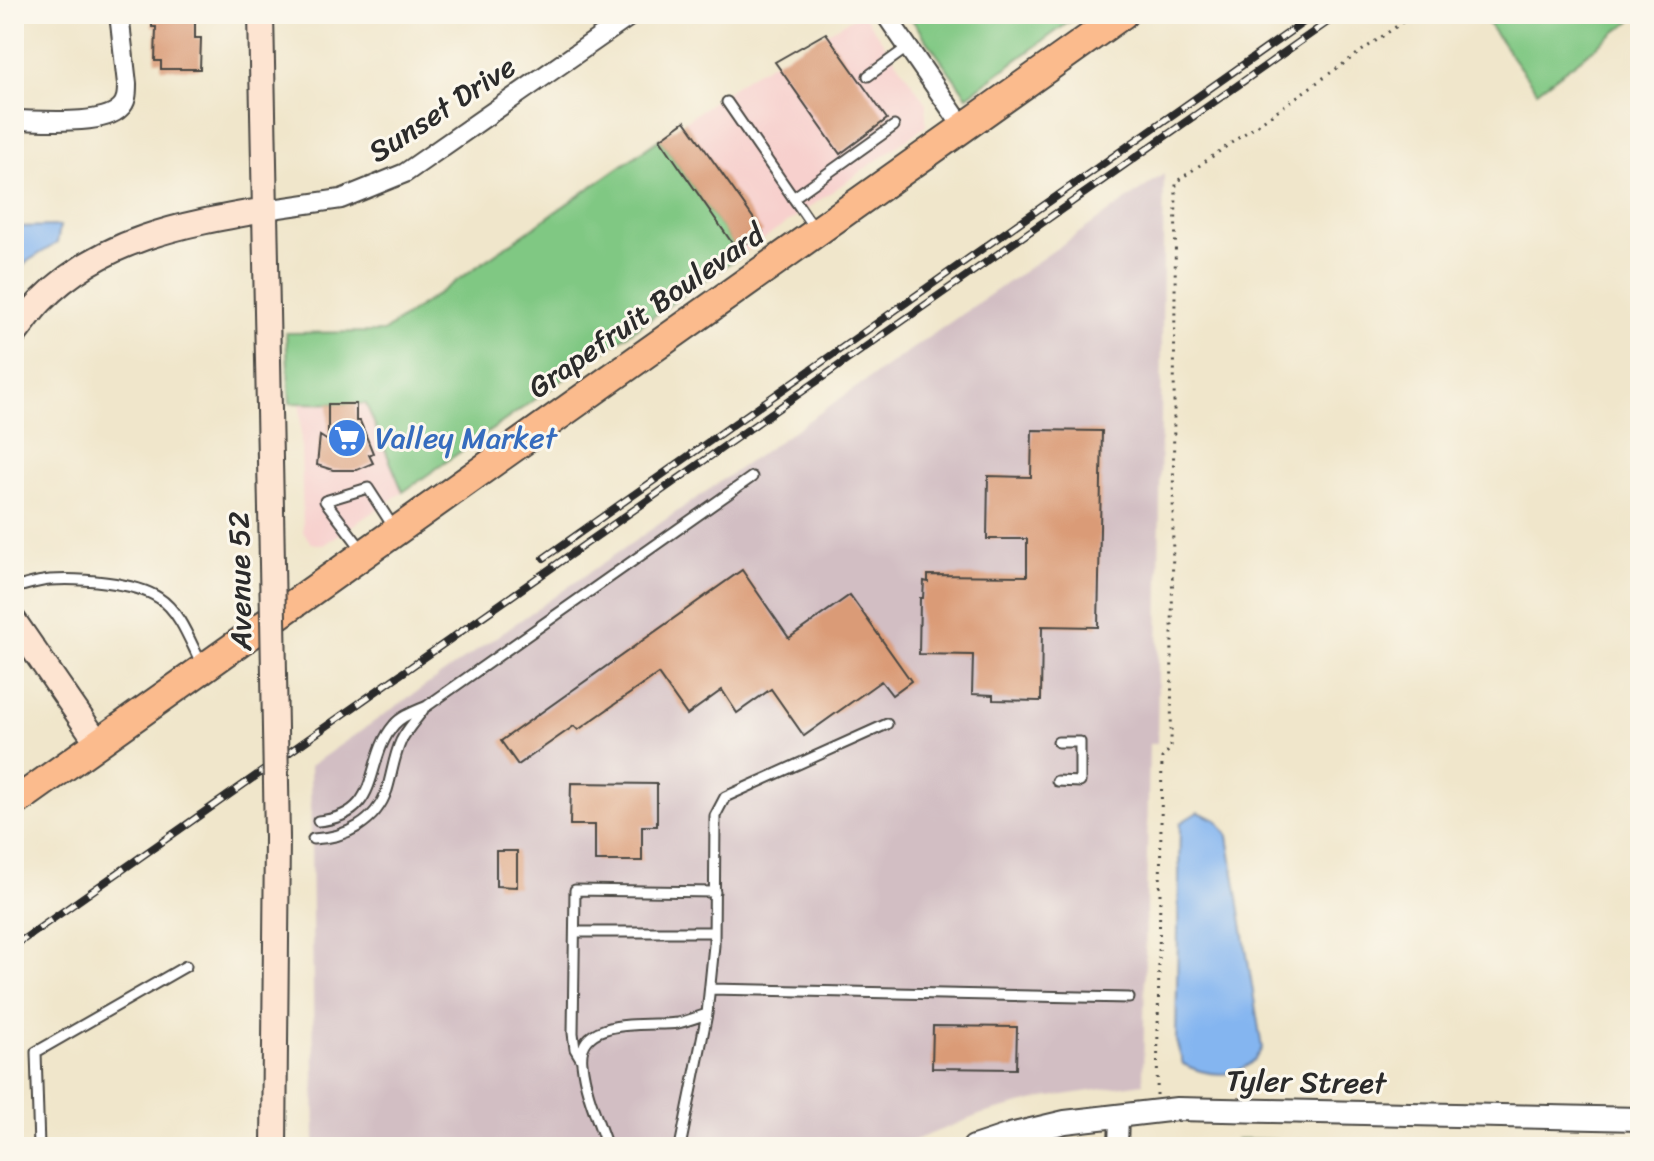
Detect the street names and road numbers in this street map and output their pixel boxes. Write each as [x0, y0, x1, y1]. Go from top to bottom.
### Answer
street label: Sunset Drive [357, 41, 527, 177]
street label: Grapefruit Boulevard [516, 208, 778, 413]
street label: Avenue 52 [212, 511, 268, 652]
street label: Tyler Street [1226, 1054, 1388, 1110]

